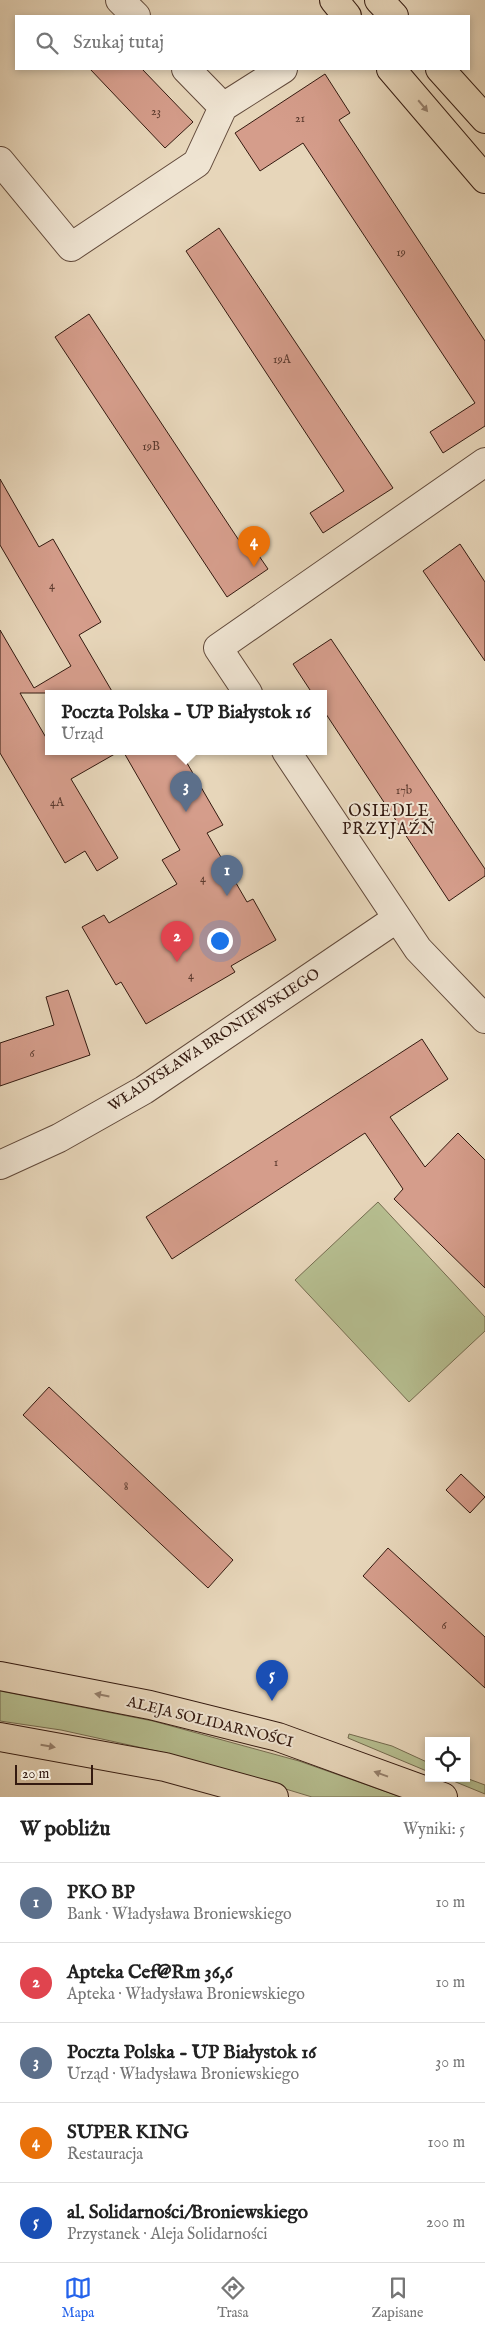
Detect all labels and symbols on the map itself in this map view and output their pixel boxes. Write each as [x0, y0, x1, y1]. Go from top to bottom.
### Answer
one-way arrow [417, 99, 428, 112]
house number: 23 [151, 104, 161, 119]
house number: 21 [295, 111, 305, 126]
house number: 19 [396, 245, 406, 260]
house number: 19A [273, 352, 292, 367]
house number: 19B [142, 439, 160, 454]
pin: 4 [238, 526, 270, 567]
house number: 4 [49, 578, 55, 593]
pin: 3 [170, 771, 202, 812]
house number: 17b [396, 783, 412, 798]
house number: 4A [50, 795, 65, 810]
district label: OSIEDLE PRZYJAŹŃ [342, 802, 436, 840]
pin: 1 [211, 855, 243, 896]
house number: 4 [200, 871, 206, 886]
pin: 2 [161, 921, 193, 962]
your location [207, 928, 233, 954]
street label: WŁADYSŁAWA BRONIEWSKIEGO [105, 964, 323, 1116]
house number: 4 [188, 968, 194, 983]
house number: 6 [29, 1046, 35, 1061]
house number: 1 [274, 1155, 278, 1170]
house number: 8 [124, 1479, 129, 1494]
house number: 6 [441, 1618, 447, 1633]
pin: 5 [256, 1660, 288, 1701]
one-way arrow [95, 1691, 110, 1699]
street label: ALEJA SOLIDARNOŚCI [124, 1692, 296, 1752]
one-way arrow [40, 1742, 56, 1750]
scale bar [15, 1762, 92, 1785]
one-way arrow [373, 1770, 388, 1778]

